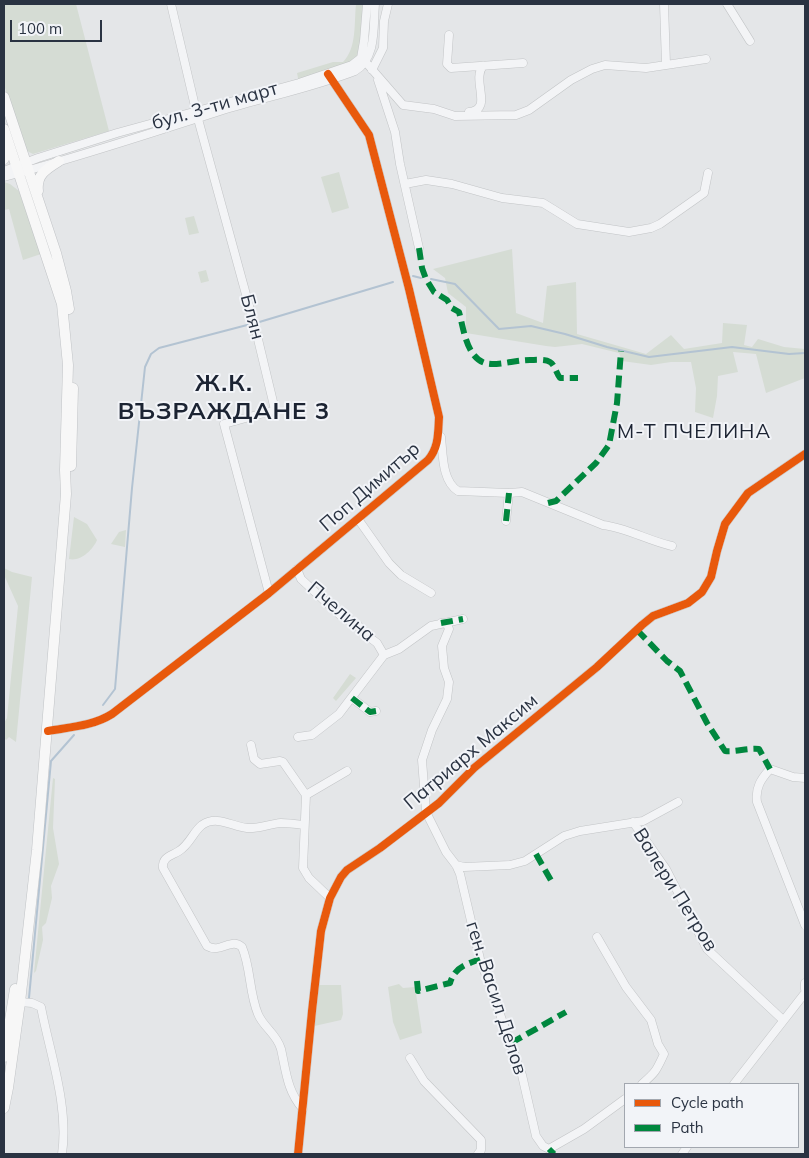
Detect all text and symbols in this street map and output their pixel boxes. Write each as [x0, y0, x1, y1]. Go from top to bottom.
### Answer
scale bar [12, 10, 105, 42]
text: 100 m [18, 19, 62, 38]
street label: бул. 3-ти март [149, 77, 281, 135]
street label: Блян [235, 292, 269, 342]
district label: Ж.К. ВЪЗРАЖДАНЕ 3 [116, 370, 332, 426]
district label: М-Т ПЧЕЛИНА [616, 420, 772, 444]
street label: Поп Димитър [315, 437, 425, 537]
street label: Пчелина [303, 577, 379, 647]
street label: Патриарх Максим [399, 689, 543, 815]
street label: Валери Петров [628, 824, 722, 956]
street label: ген. Васил Делов [460, 919, 532, 1077]
legend [624, 1083, 799, 1148]
text: Cycle path [671, 1093, 744, 1112]
text: Path [671, 1118, 703, 1137]

